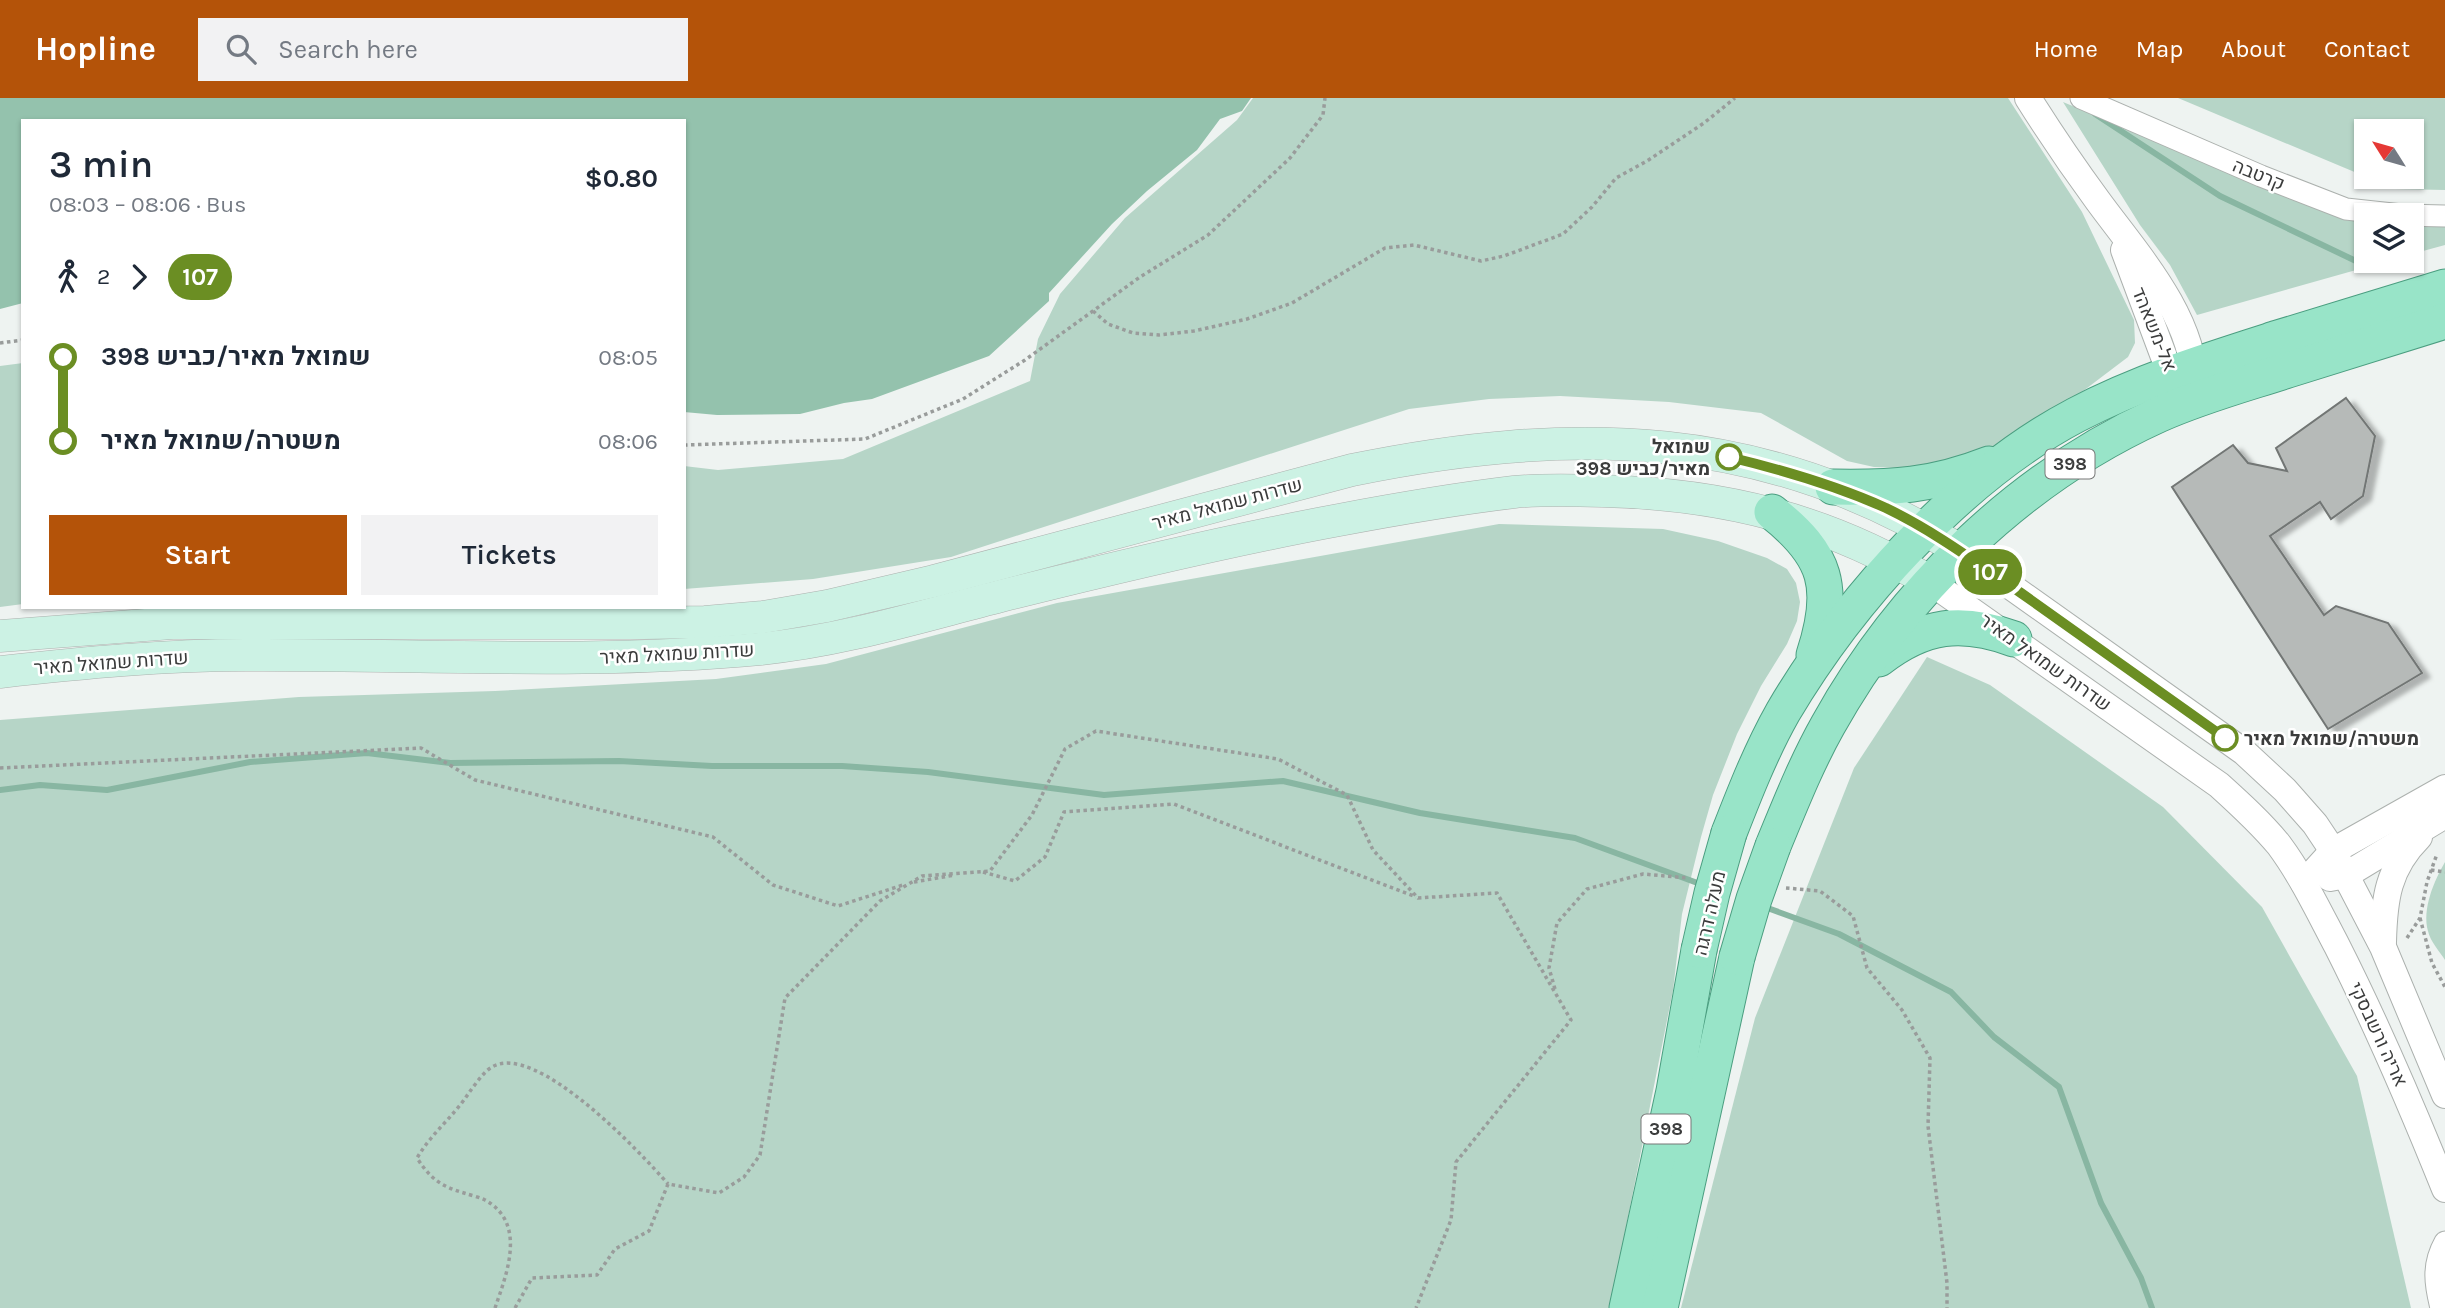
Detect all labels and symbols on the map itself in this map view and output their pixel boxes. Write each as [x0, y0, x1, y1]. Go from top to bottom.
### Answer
north arrow [2354, 119, 2424, 189]
street label: קרטבה [2229, 155, 2288, 195]
street label: אל-משאהד [2127, 284, 2181, 375]
place label: שמואל מאיר/כביש 398 [1576, 436, 1710, 480]
marker: שמואל מאיר/כביש 398 [1716, 444, 1742, 470]
road number: 398 [2046, 450, 2094, 478]
street label: שדרות שמואל מאיר [1150, 473, 1305, 535]
line badge: 107 [1950, 549, 2030, 595]
street label: שדרות שמואל מאיר [1976, 609, 2115, 716]
street label: שדרות שמואל מאיר [599, 639, 755, 669]
street label: שדרות שמואל מאיר [33, 647, 189, 679]
marker: משטרה/שמואל מאיר [2212, 725, 2238, 751]
place label: משטרה/שמואל מאיר [2244, 728, 2419, 750]
street label: מעלה דרגה [1690, 869, 1730, 958]
street label: אריה ורשבסקי [2344, 979, 2412, 1090]
road number: 398 [1642, 1114, 1690, 1144]

